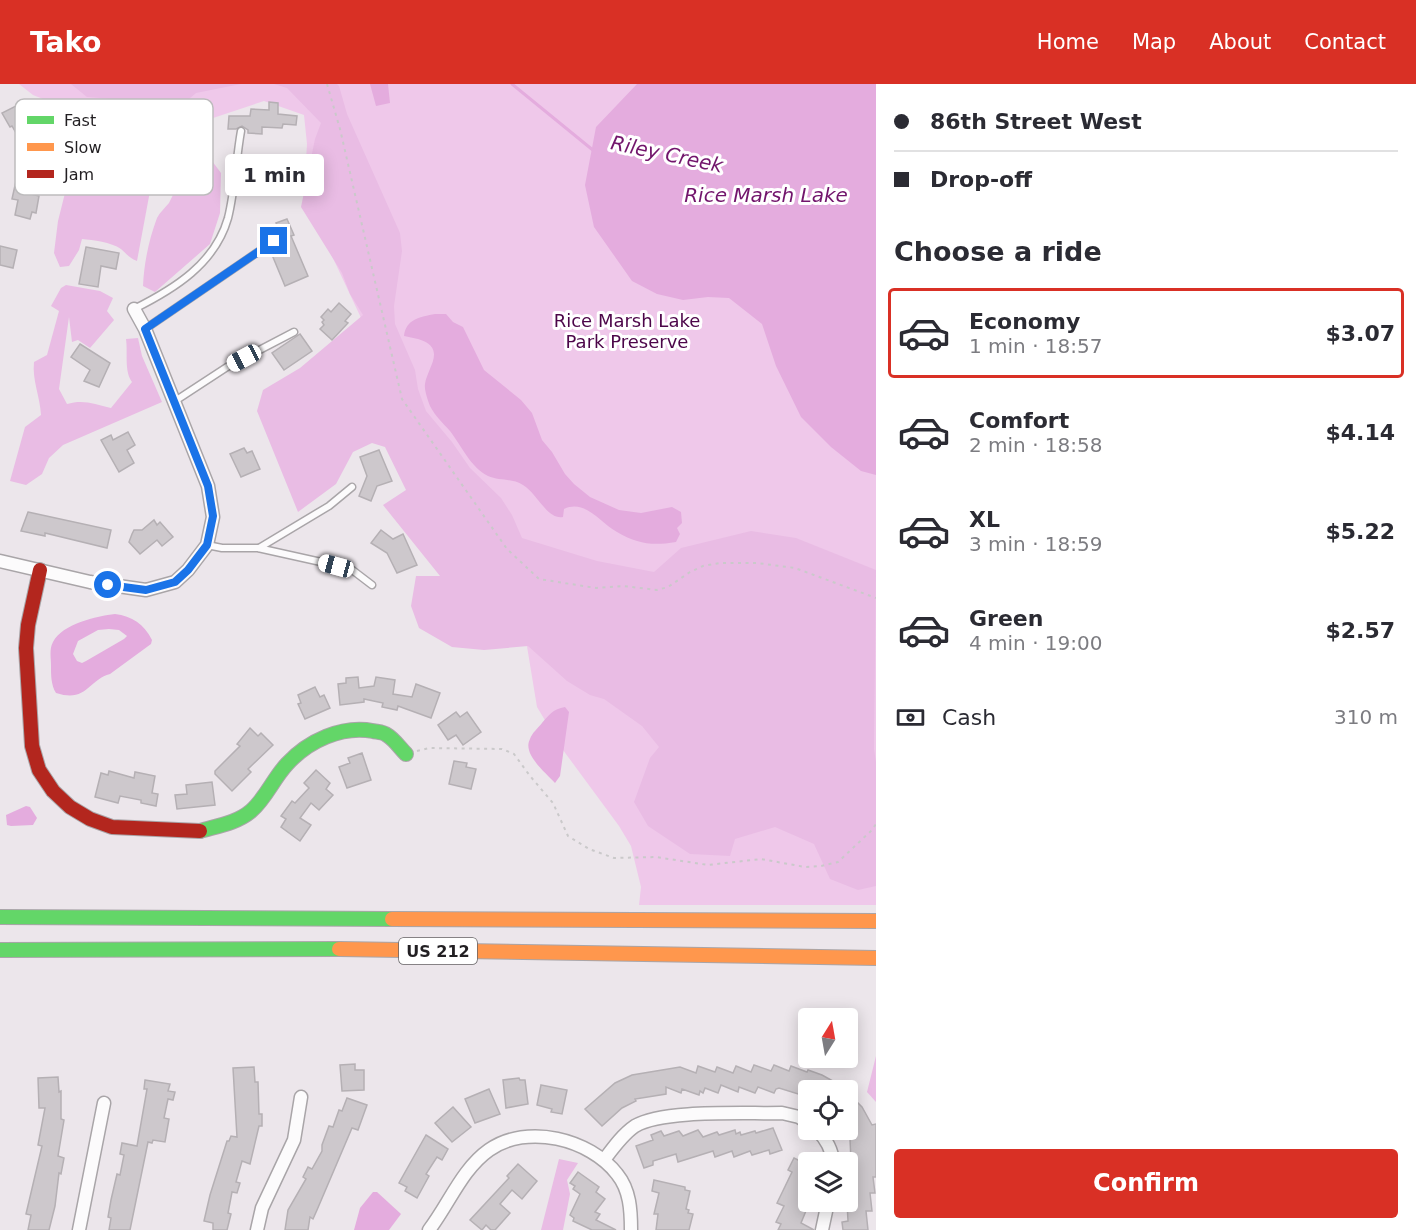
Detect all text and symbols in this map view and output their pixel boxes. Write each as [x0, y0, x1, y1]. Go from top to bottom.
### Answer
text: Tako [30, 26, 102, 59]
text: Home [1037, 30, 1099, 54]
text: Map [1132, 30, 1176, 54]
text: About [1209, 30, 1271, 54]
text: Contact [1304, 30, 1386, 54]
legend [15, 99, 213, 195]
text: 86th Street West [930, 109, 1142, 134]
text: Fast [64, 111, 96, 130]
water label: Riley Creek [609, 130, 727, 178]
text: Slow [64, 138, 101, 157]
callout: 1 min [224, 154, 324, 196]
text: 1 min [243, 163, 306, 187]
text: Jam [63, 165, 94, 184]
text: Drop-off [930, 167, 1032, 192]
water label: Rice Marsh Lake [684, 183, 848, 207]
route end [260, 227, 287, 254]
text: Choose a ride [894, 236, 1102, 267]
icon: car [897, 306, 951, 360]
text: Economy [969, 309, 1080, 334]
park label: Rice Marsh Lake Park Preserve [554, 310, 700, 352]
text: $3.07 [1325, 321, 1395, 346]
text: 1 min · 18:57 [969, 334, 1103, 358]
car [224, 342, 264, 374]
icon: car [897, 405, 951, 459]
text: Comfort [969, 408, 1069, 433]
text: $4.14 [1325, 420, 1395, 445]
text: 2 min · 18:58 [969, 433, 1103, 457]
icon: car [897, 504, 951, 558]
text: XL [969, 507, 1000, 532]
text: $5.22 [1325, 519, 1395, 544]
text: 3 min · 18:59 [969, 532, 1103, 556]
car [316, 553, 356, 579]
route start [94, 571, 121, 598]
icon: car [897, 603, 951, 657]
text: Green [969, 606, 1043, 631]
text: $2.57 [1325, 618, 1395, 643]
text: 4 min · 19:00 [969, 631, 1103, 655]
icon: cash [894, 701, 927, 734]
text: Cash [942, 705, 996, 730]
text: 310 m [1334, 705, 1398, 729]
road number: US 212 [399, 938, 477, 964]
north arrow [798, 1008, 858, 1068]
map controls [798, 1008, 858, 1212]
button: locate [798, 1080, 858, 1140]
button: Confirm [894, 1149, 1398, 1218]
button: layers [798, 1152, 858, 1212]

